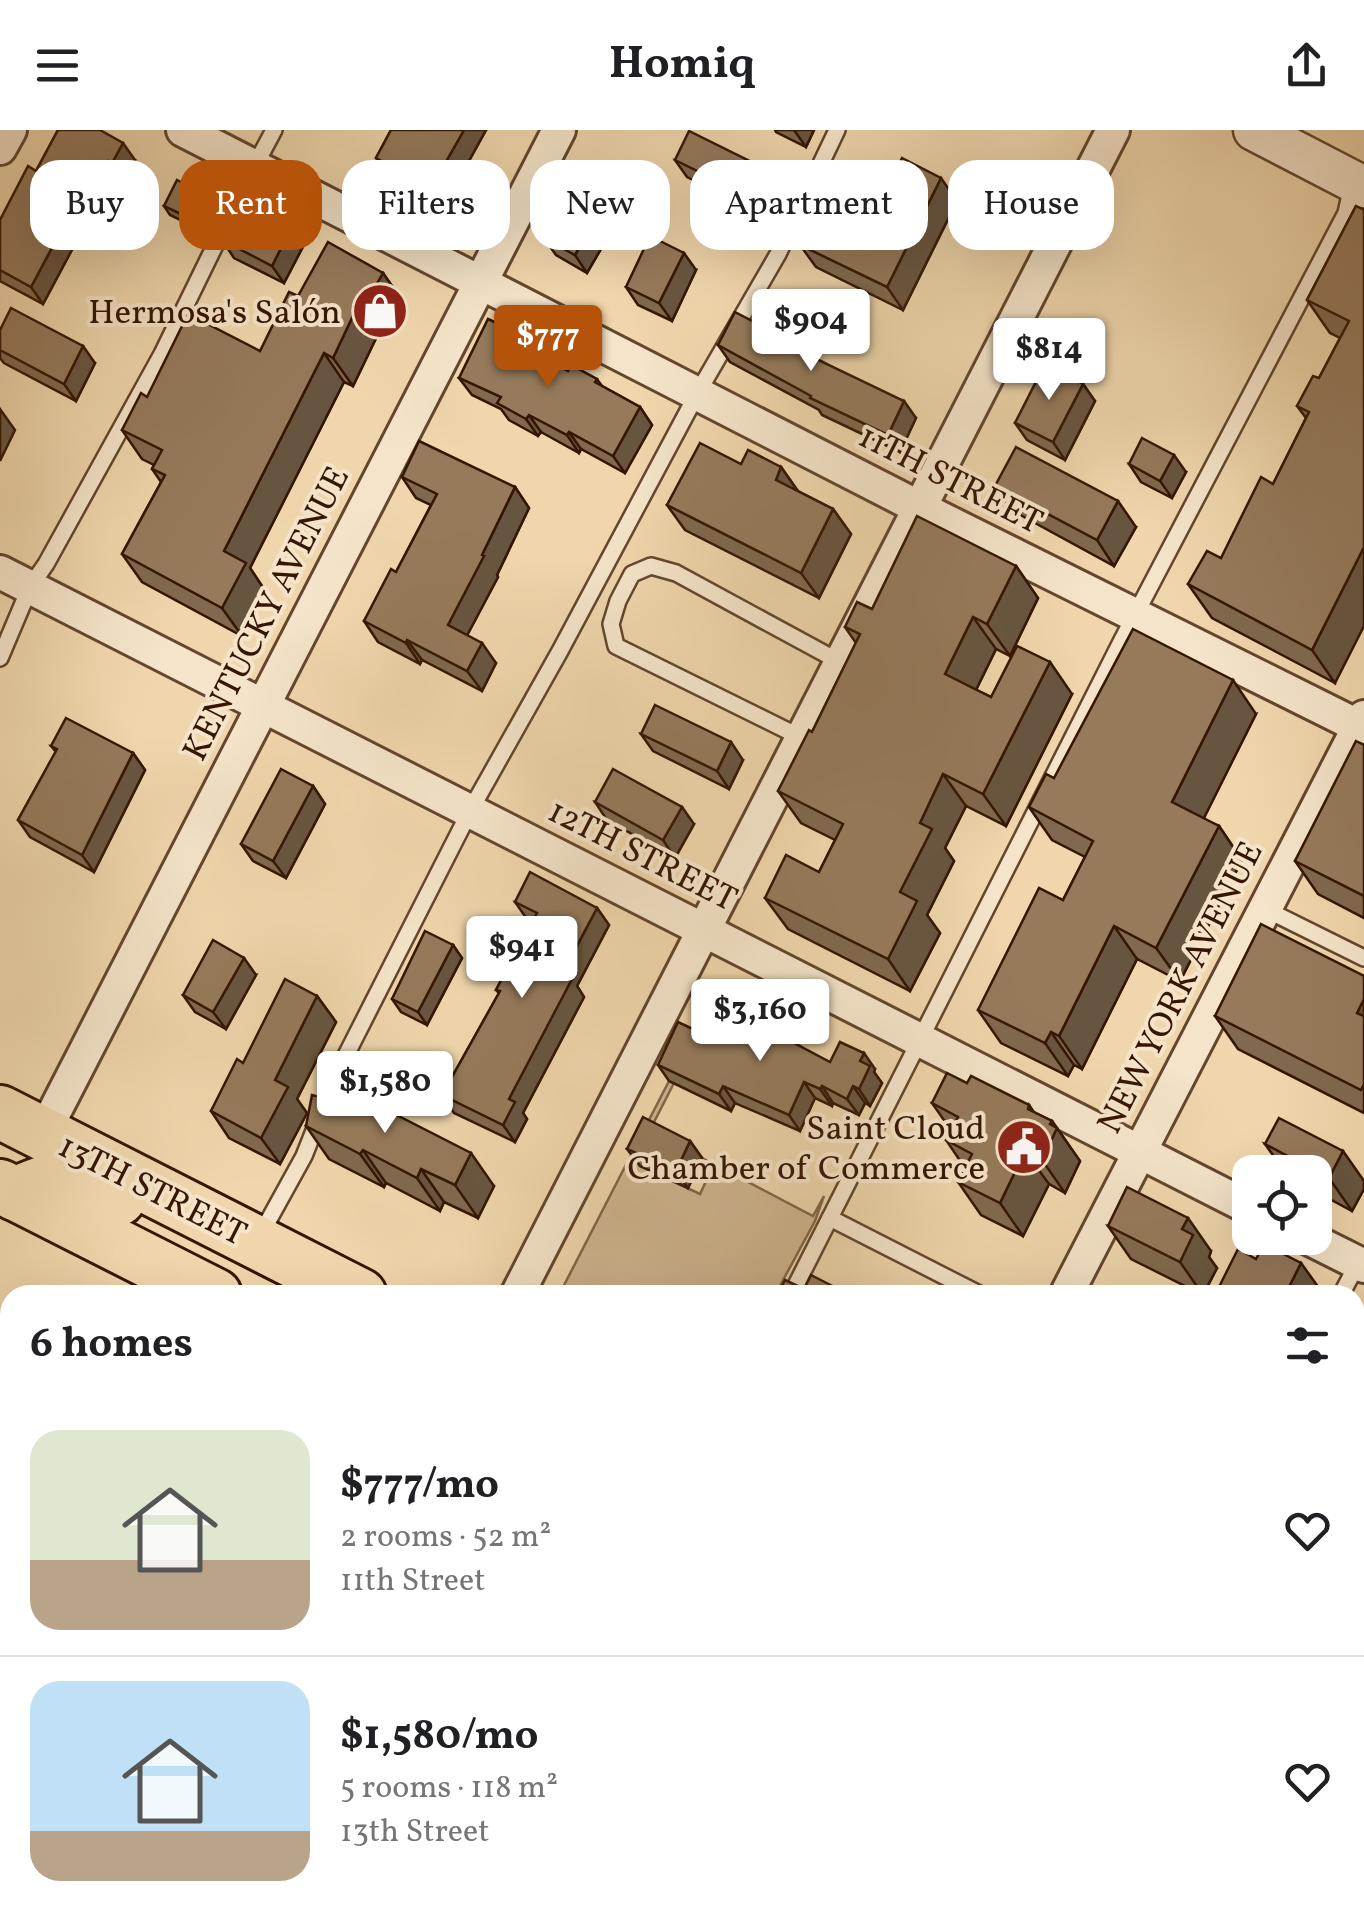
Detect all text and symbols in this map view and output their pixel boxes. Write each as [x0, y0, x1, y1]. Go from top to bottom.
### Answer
text: Homiq [609, 34, 755, 97]
icon: menu [30, 38, 85, 93]
icon: share [1279, 38, 1334, 93]
chip: Buy [30, 160, 159, 250]
chip: Rent [179, 160, 322, 250]
chip: Filters [342, 160, 510, 250]
chip: New [530, 160, 670, 250]
chip: Apartment [690, 160, 928, 250]
chip: House [948, 160, 1114, 250]
shop icon: Hermosa's Salón [350, 281, 410, 341]
pin: $904 [752, 289, 870, 374]
place label: Hermosa's Salón [88, 290, 341, 338]
text: $904 [774, 299, 848, 343]
pin: $777 [489, 305, 607, 390]
text: $777 [516, 315, 580, 359]
pin: $814 [990, 318, 1108, 403]
text: $814 [1015, 328, 1083, 372]
street label: 11TH STREET [849, 414, 1050, 548]
street label: KENTUCKY AVENUE [173, 459, 363, 770]
street label: 12TH STREET [539, 788, 744, 925]
street label: NEW YORK AVENUE [1087, 834, 1276, 1143]
pin: $941 [463, 916, 581, 1001]
text: $941 [488, 926, 556, 970]
pin: $3,160 [679, 979, 841, 1064]
text: $3,160 [713, 989, 807, 1033]
pin: $1,580 [304, 1051, 466, 1136]
text: $1,580 [339, 1061, 431, 1105]
place label: Saint Cloud Chamber of Commerce [627, 1106, 985, 1194]
public building icon: Saint Cloud Chamber of Commerce [994, 1117, 1054, 1177]
street label: 13TH STREET [49, 1124, 254, 1260]
map controls [1232, 1155, 1332, 1255]
button: locate [1232, 1155, 1332, 1255]
text: 6 homes [30, 1316, 193, 1375]
icon: filters [1280, 1318, 1335, 1373]
text: $777/mo [340, 1457, 499, 1516]
icon: home [110, 1470, 230, 1590]
icon: heart [1280, 1503, 1335, 1558]
text: 2 rooms · 52 m² [340, 1516, 551, 1560]
text: 11th Street [340, 1560, 485, 1604]
text: $1,580/mo [340, 1708, 539, 1767]
icon: home [110, 1721, 230, 1841]
icon: heart [1280, 1754, 1335, 1809]
text: 5 rooms · 118 m² [340, 1767, 558, 1811]
text: 13th Street [340, 1811, 489, 1855]

